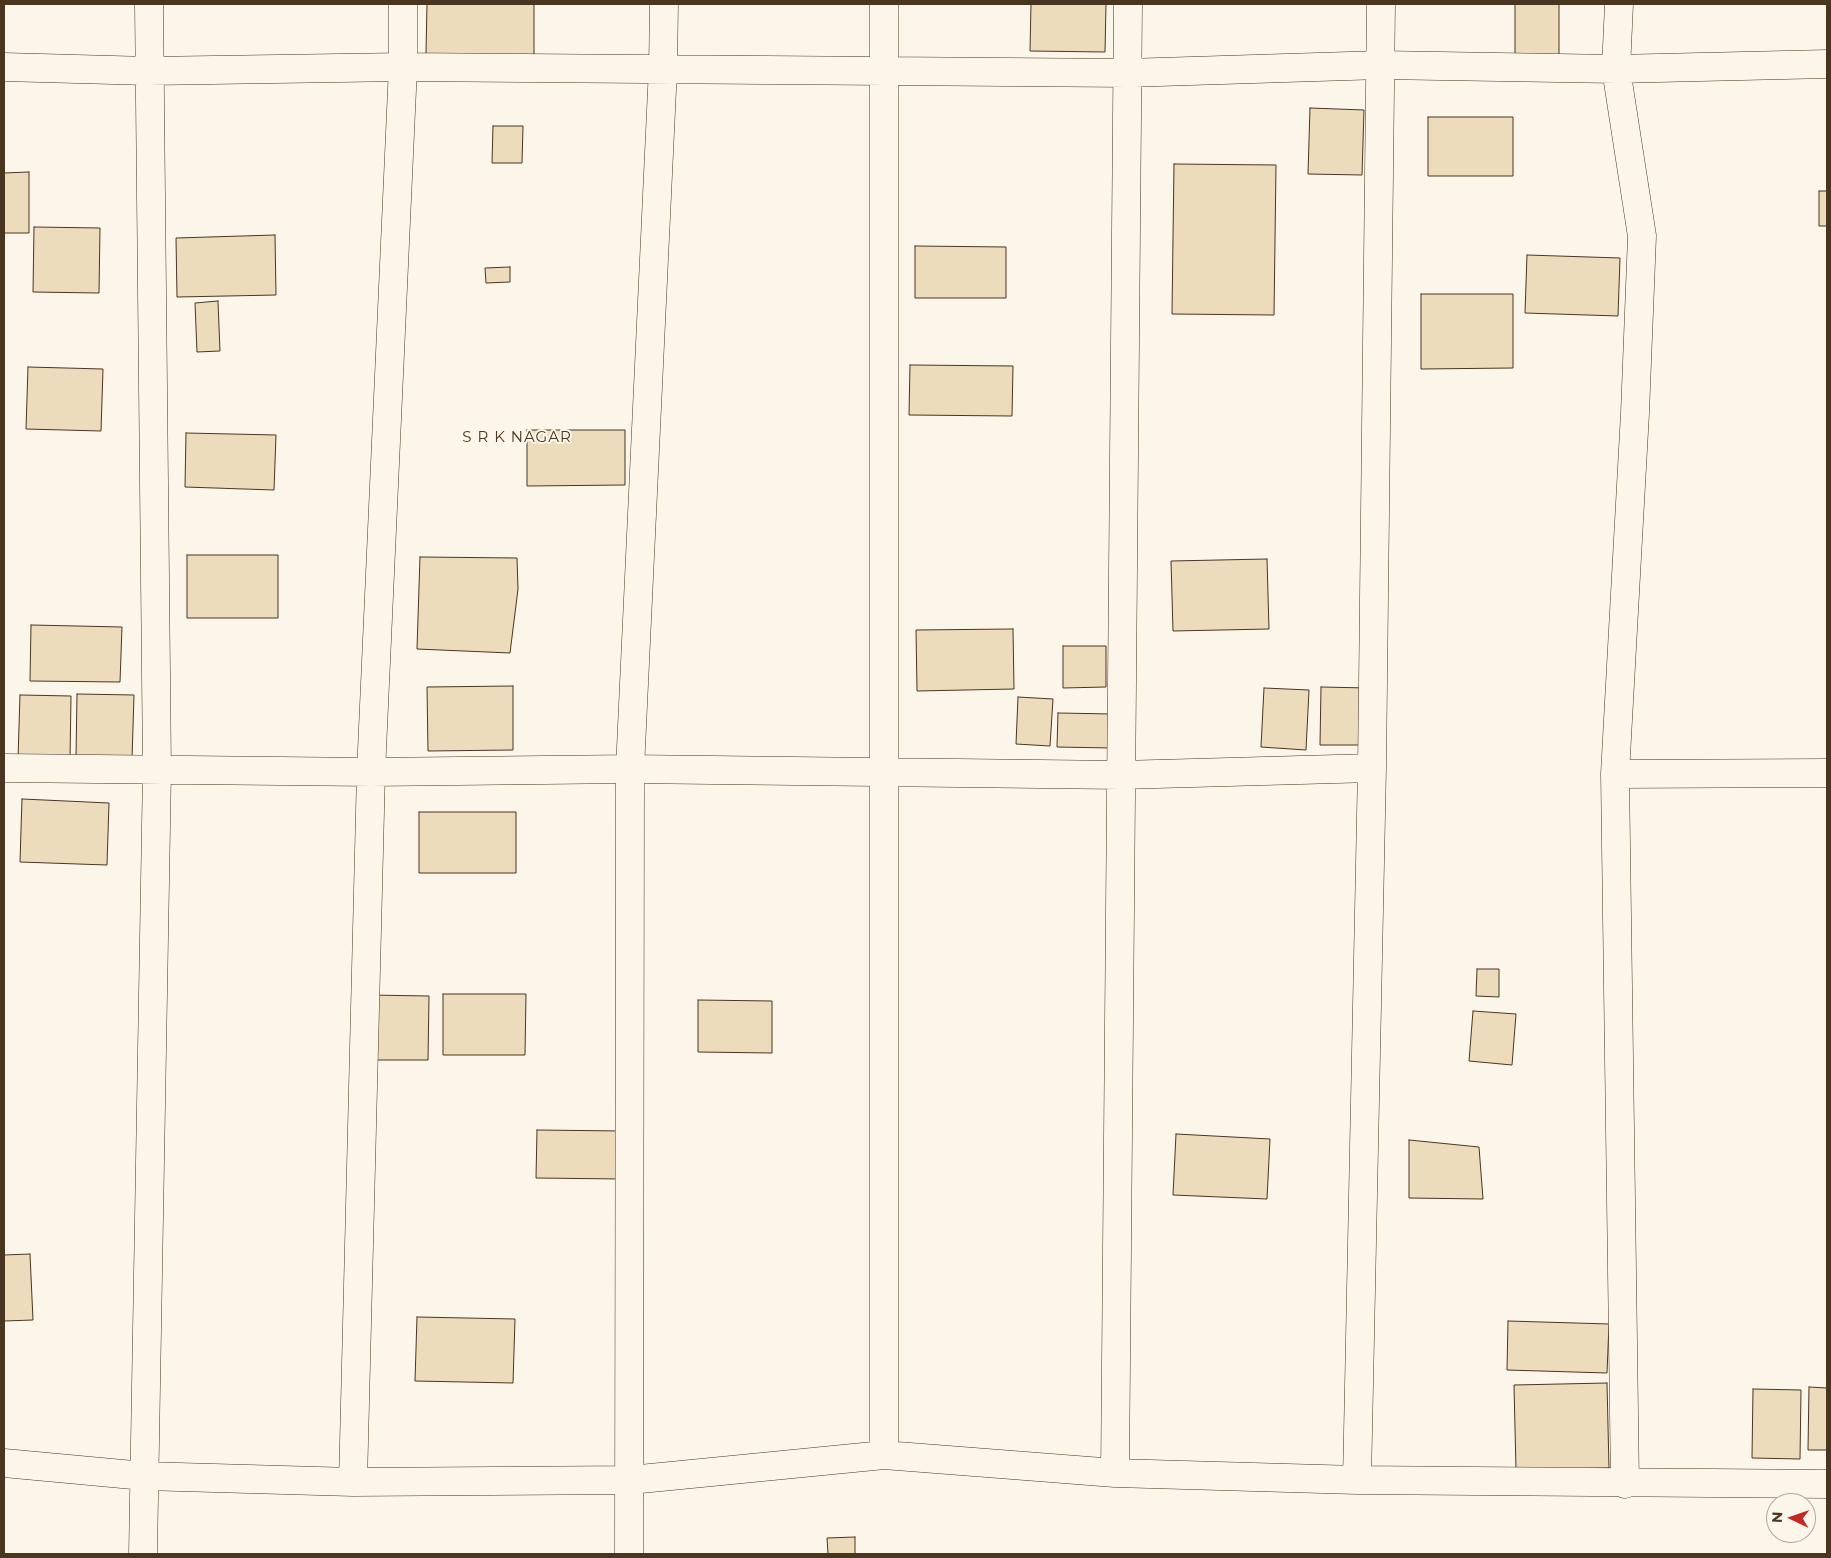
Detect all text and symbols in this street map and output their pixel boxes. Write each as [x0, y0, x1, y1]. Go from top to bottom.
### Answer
district label: S R K NAGAR [461, 429, 573, 447]
north arrow [1766, 1493, 1816, 1543]
text: N [1768, 1511, 1786, 1523]

